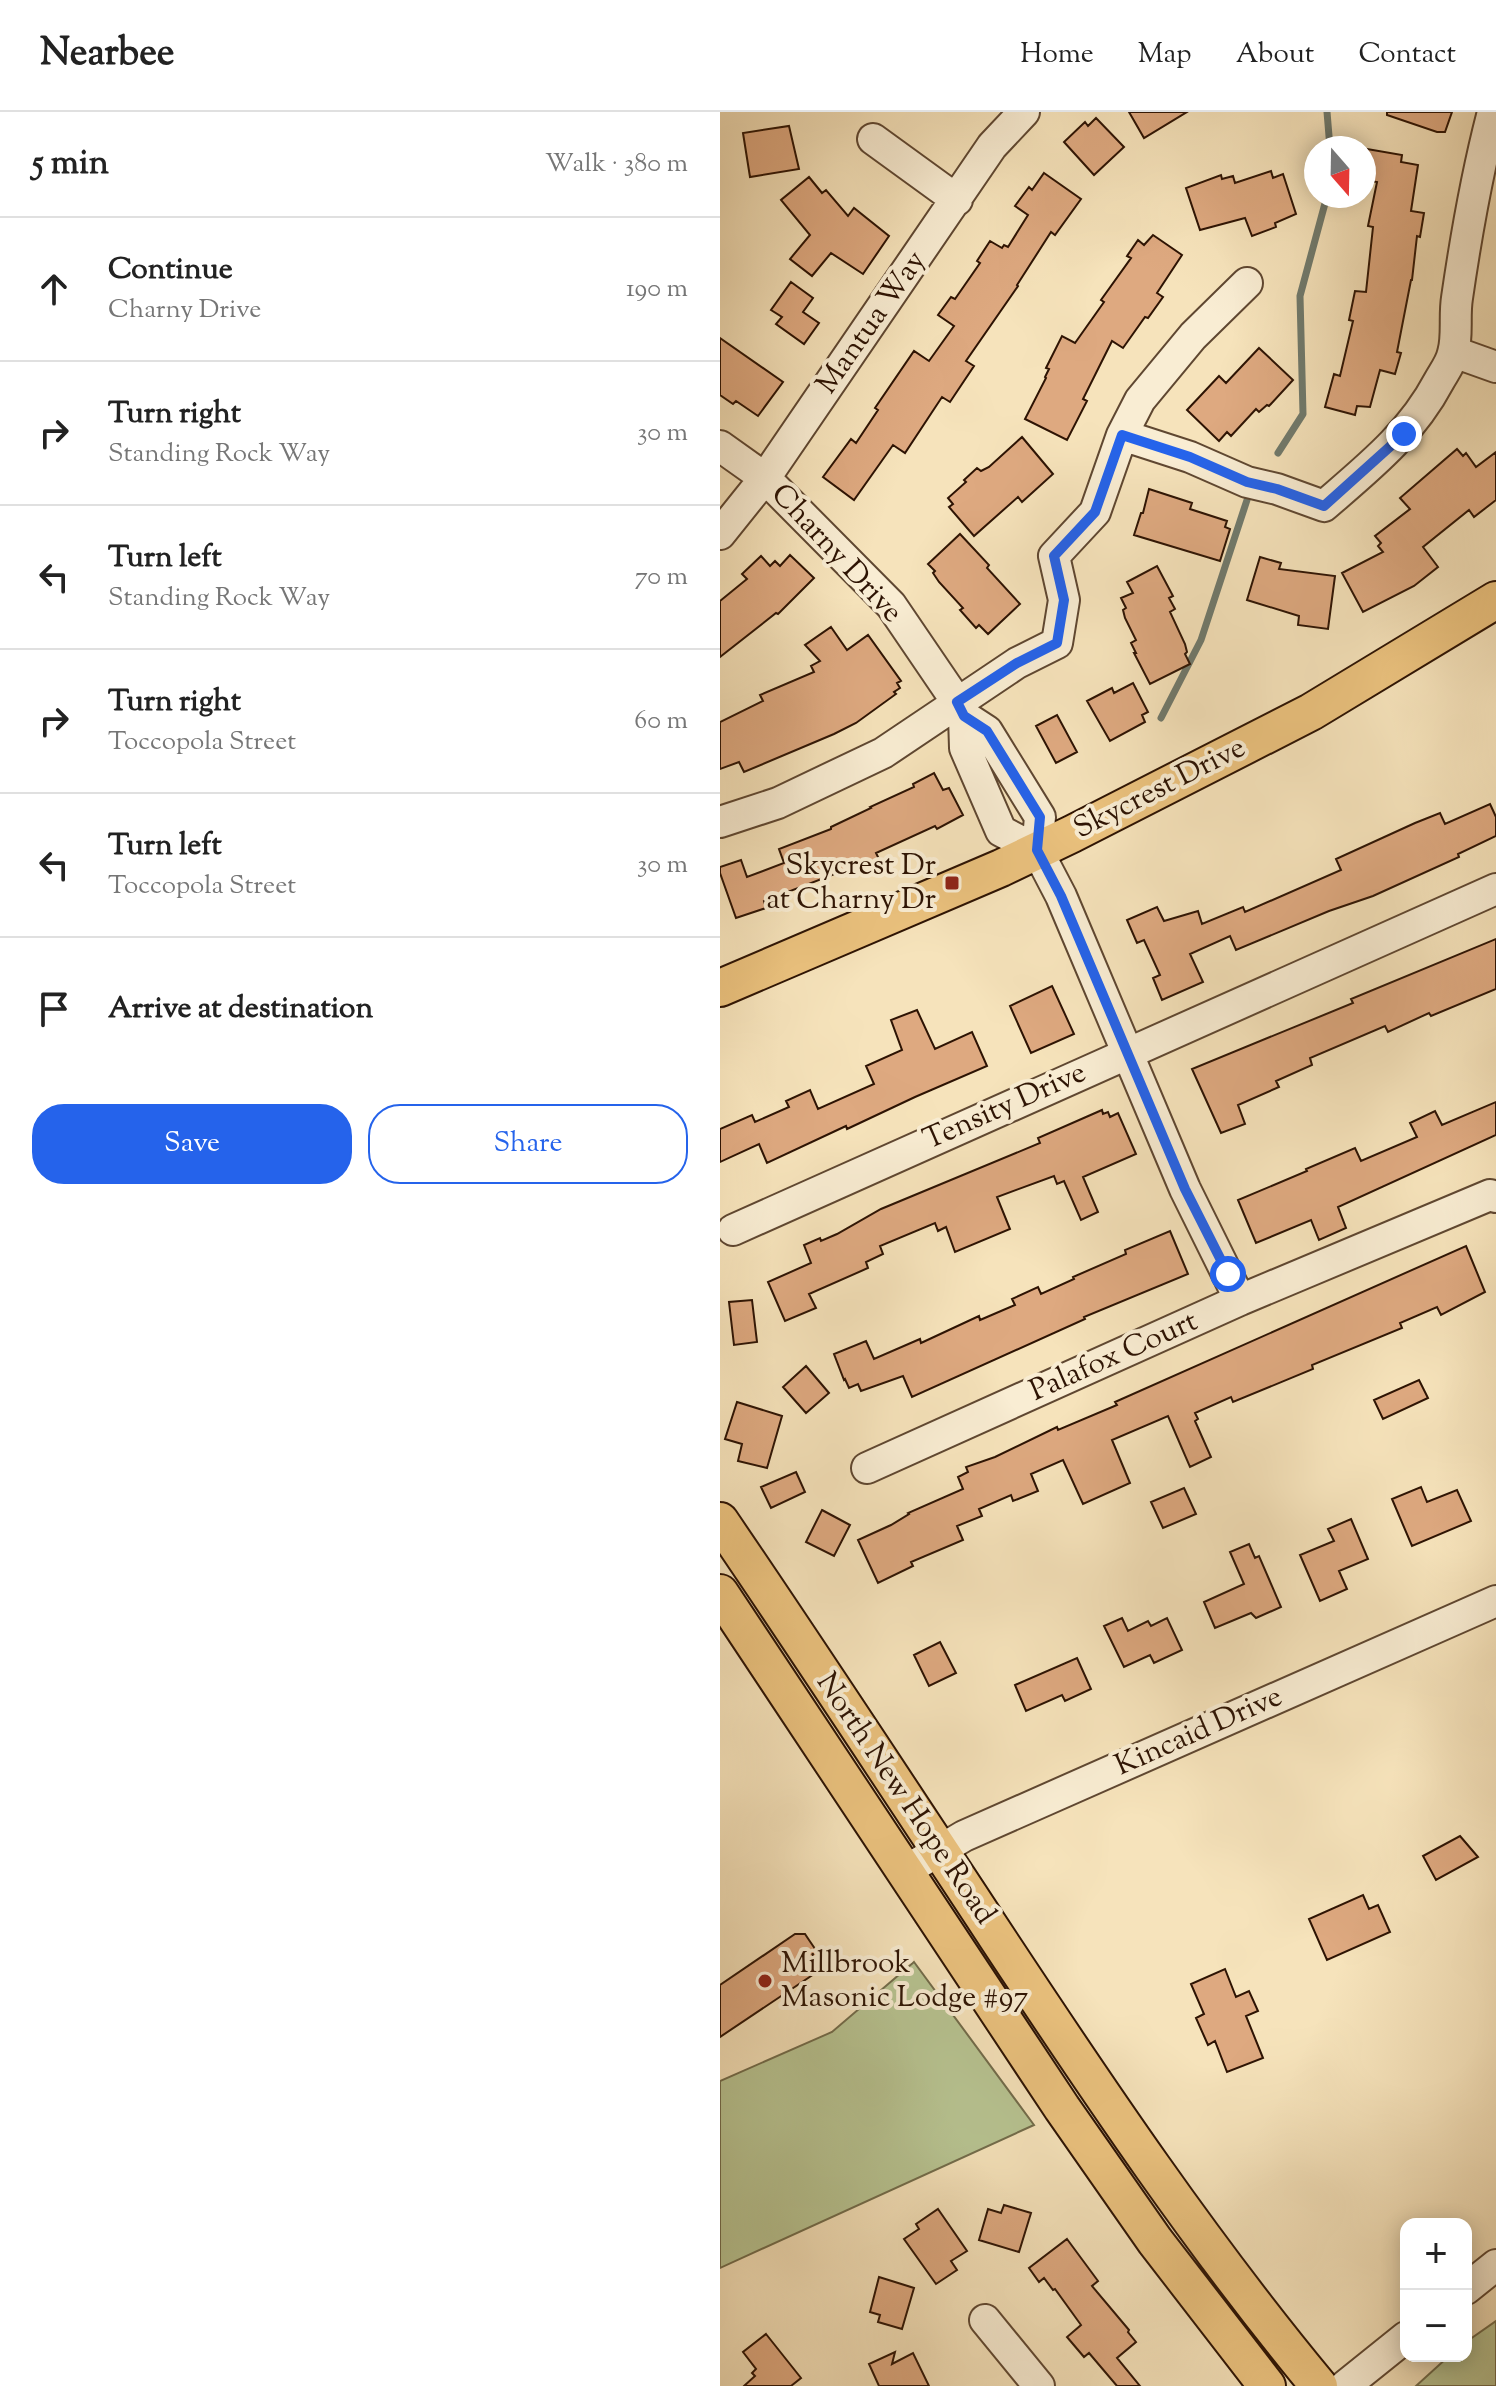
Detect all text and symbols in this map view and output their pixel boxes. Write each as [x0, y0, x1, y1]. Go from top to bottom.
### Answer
text: Nearbee [40, 28, 175, 82]
text: Home [1020, 35, 1094, 75]
text: Map [1138, 35, 1192, 75]
text: About [1236, 35, 1314, 75]
text: Contact [1358, 35, 1456, 75]
north arrow [1304, 136, 1376, 208]
text: 5 min [32, 140, 109, 189]
text: Walk · 380 m [545, 146, 688, 183]
street label: Mantua Way [807, 242, 937, 404]
text: Continue [108, 249, 233, 292]
icon: ahead [32, 267, 76, 311]
text: 190 m [626, 271, 688, 308]
text: Charny Drive [108, 292, 261, 329]
text: Turn right [108, 393, 241, 436]
icon: right [32, 411, 76, 455]
text: 30 m [637, 415, 688, 452]
route end [1386, 416, 1422, 452]
text: Standing Rock Way [108, 436, 330, 473]
street label: Charny Drive [760, 475, 912, 633]
text: Turn left [108, 537, 222, 580]
icon: left [32, 555, 76, 599]
text: 70 m [635, 559, 688, 596]
text: Standing Rock Way [108, 580, 330, 617]
text: Turn right [108, 681, 241, 724]
icon: right [32, 699, 76, 743]
text: 60 m [634, 703, 688, 740]
text: Toccopola Street [108, 724, 296, 761]
street label: Skycrest Drive [1067, 727, 1253, 851]
text: Turn left [108, 825, 222, 868]
icon: left [32, 843, 76, 887]
place label: Skycrest Dr at Charny Dr [766, 845, 936, 922]
text: 30 m [637, 847, 688, 884]
text: Toccopola Street [108, 868, 296, 905]
marker: Skycrest Dr at Charny Dr [943, 874, 961, 892]
icon: arrive [32, 987, 76, 1031]
text: Arrive at destination [108, 988, 373, 1031]
street label: Tensity Drive [917, 1052, 1093, 1162]
button: Save [32, 1104, 352, 1184]
button: Share [368, 1104, 688, 1184]
route start [1210, 1256, 1246, 1292]
street label: Palafox Court [1023, 1301, 1205, 1413]
street label: North New Hope Road [805, 1664, 1006, 1934]
street label: Kincaid Drive [1109, 1676, 1289, 1788]
place label: Millbrook Masonic Lodge #97 [781, 1943, 1028, 2020]
marker: Millbrook Masonic Lodge #97 [756, 1972, 774, 1990]
map controls [1400, 2218, 1472, 2362]
button: + [1400, 2218, 1472, 2290]
button: − [1400, 2290, 1472, 2362]

